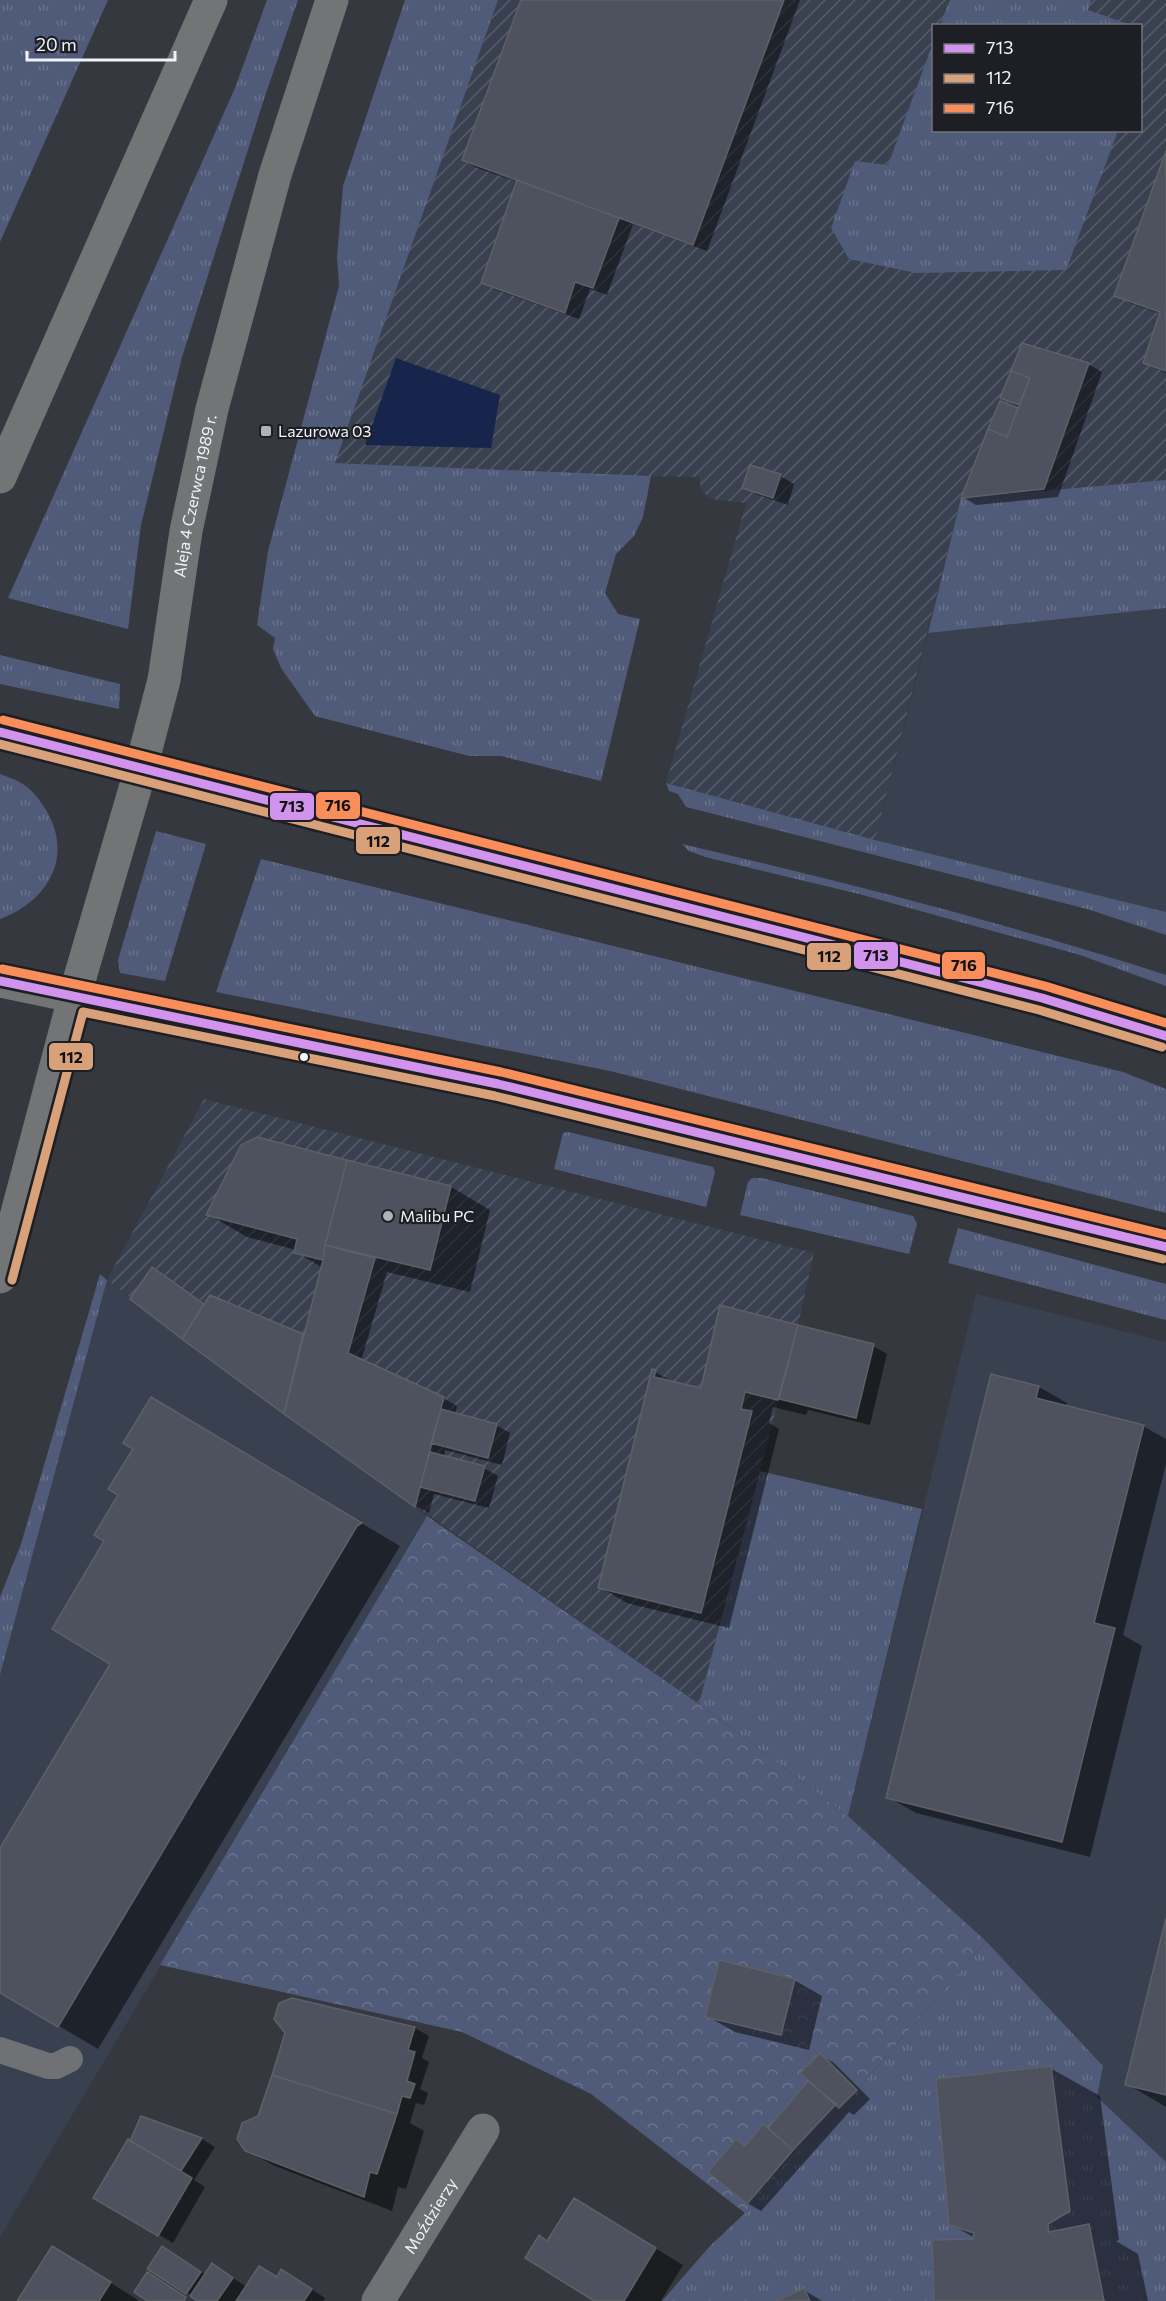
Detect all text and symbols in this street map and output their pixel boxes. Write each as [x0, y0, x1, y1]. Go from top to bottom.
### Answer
scale bar [27, 24, 176, 62]
legend [932, 24, 1142, 132]
text: 20 m [36, 33, 77, 55]
text: 713 [986, 36, 1013, 58]
text: 112 [986, 66, 1011, 88]
text: 716 [986, 96, 1014, 118]
street label: Aleja 4 Czerwca 1989 r. [169, 412, 220, 579]
place label: Lazurowa 03 [278, 421, 371, 440]
marker: Lazurowa 03 [259, 424, 273, 438]
line badge: 716 [315, 791, 361, 820]
line badge: 713 [269, 792, 315, 821]
text: 716 [325, 795, 351, 814]
text: 713 [279, 796, 305, 815]
line badge: 112 [355, 826, 401, 855]
text: 112 [366, 831, 390, 850]
line badge: 713 [853, 941, 899, 970]
line badge: 112 [806, 942, 852, 971]
text: 713 [863, 945, 889, 964]
text: 112 [817, 946, 841, 965]
line badge: 716 [941, 951, 986, 980]
text: 716 [951, 955, 977, 974]
line badge: 112 [48, 1042, 94, 1071]
text: 112 [59, 1047, 83, 1066]
unlabelled marker [298, 1051, 310, 1063]
place label: Malibu PC [400, 1206, 474, 1225]
marker: Malibu PC [381, 1209, 395, 1223]
street label: Moździerzy [400, 2174, 460, 2257]

